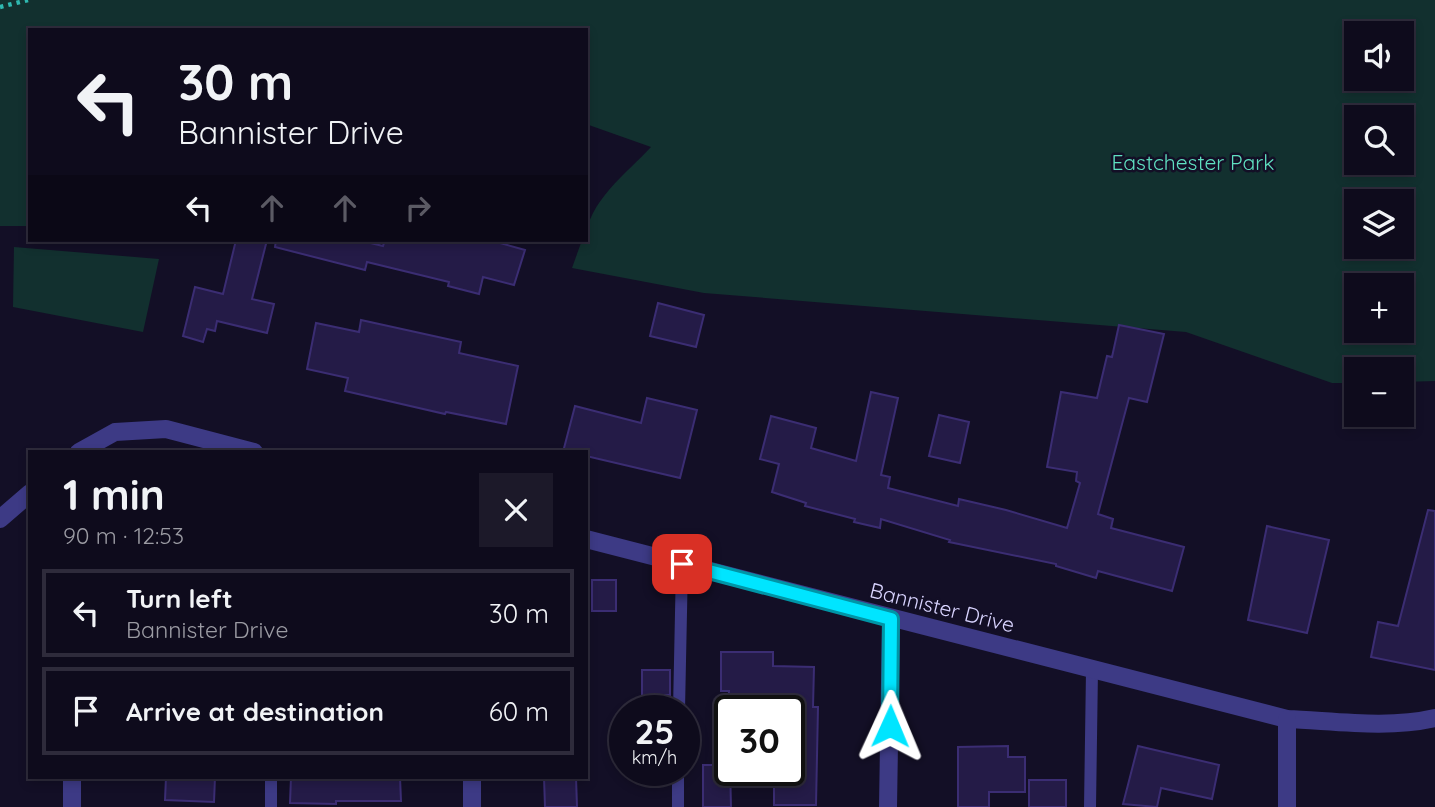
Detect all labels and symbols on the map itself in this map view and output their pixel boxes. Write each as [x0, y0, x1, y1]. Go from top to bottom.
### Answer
park label: Eastchester Park [1111, 149, 1275, 175]
pin [652, 534, 712, 594]
street label: Bannister Drive [867, 576, 1017, 638]
position arrow [853, 689, 927, 763]
speed limit sign: 30 [714, 695, 805, 786]

